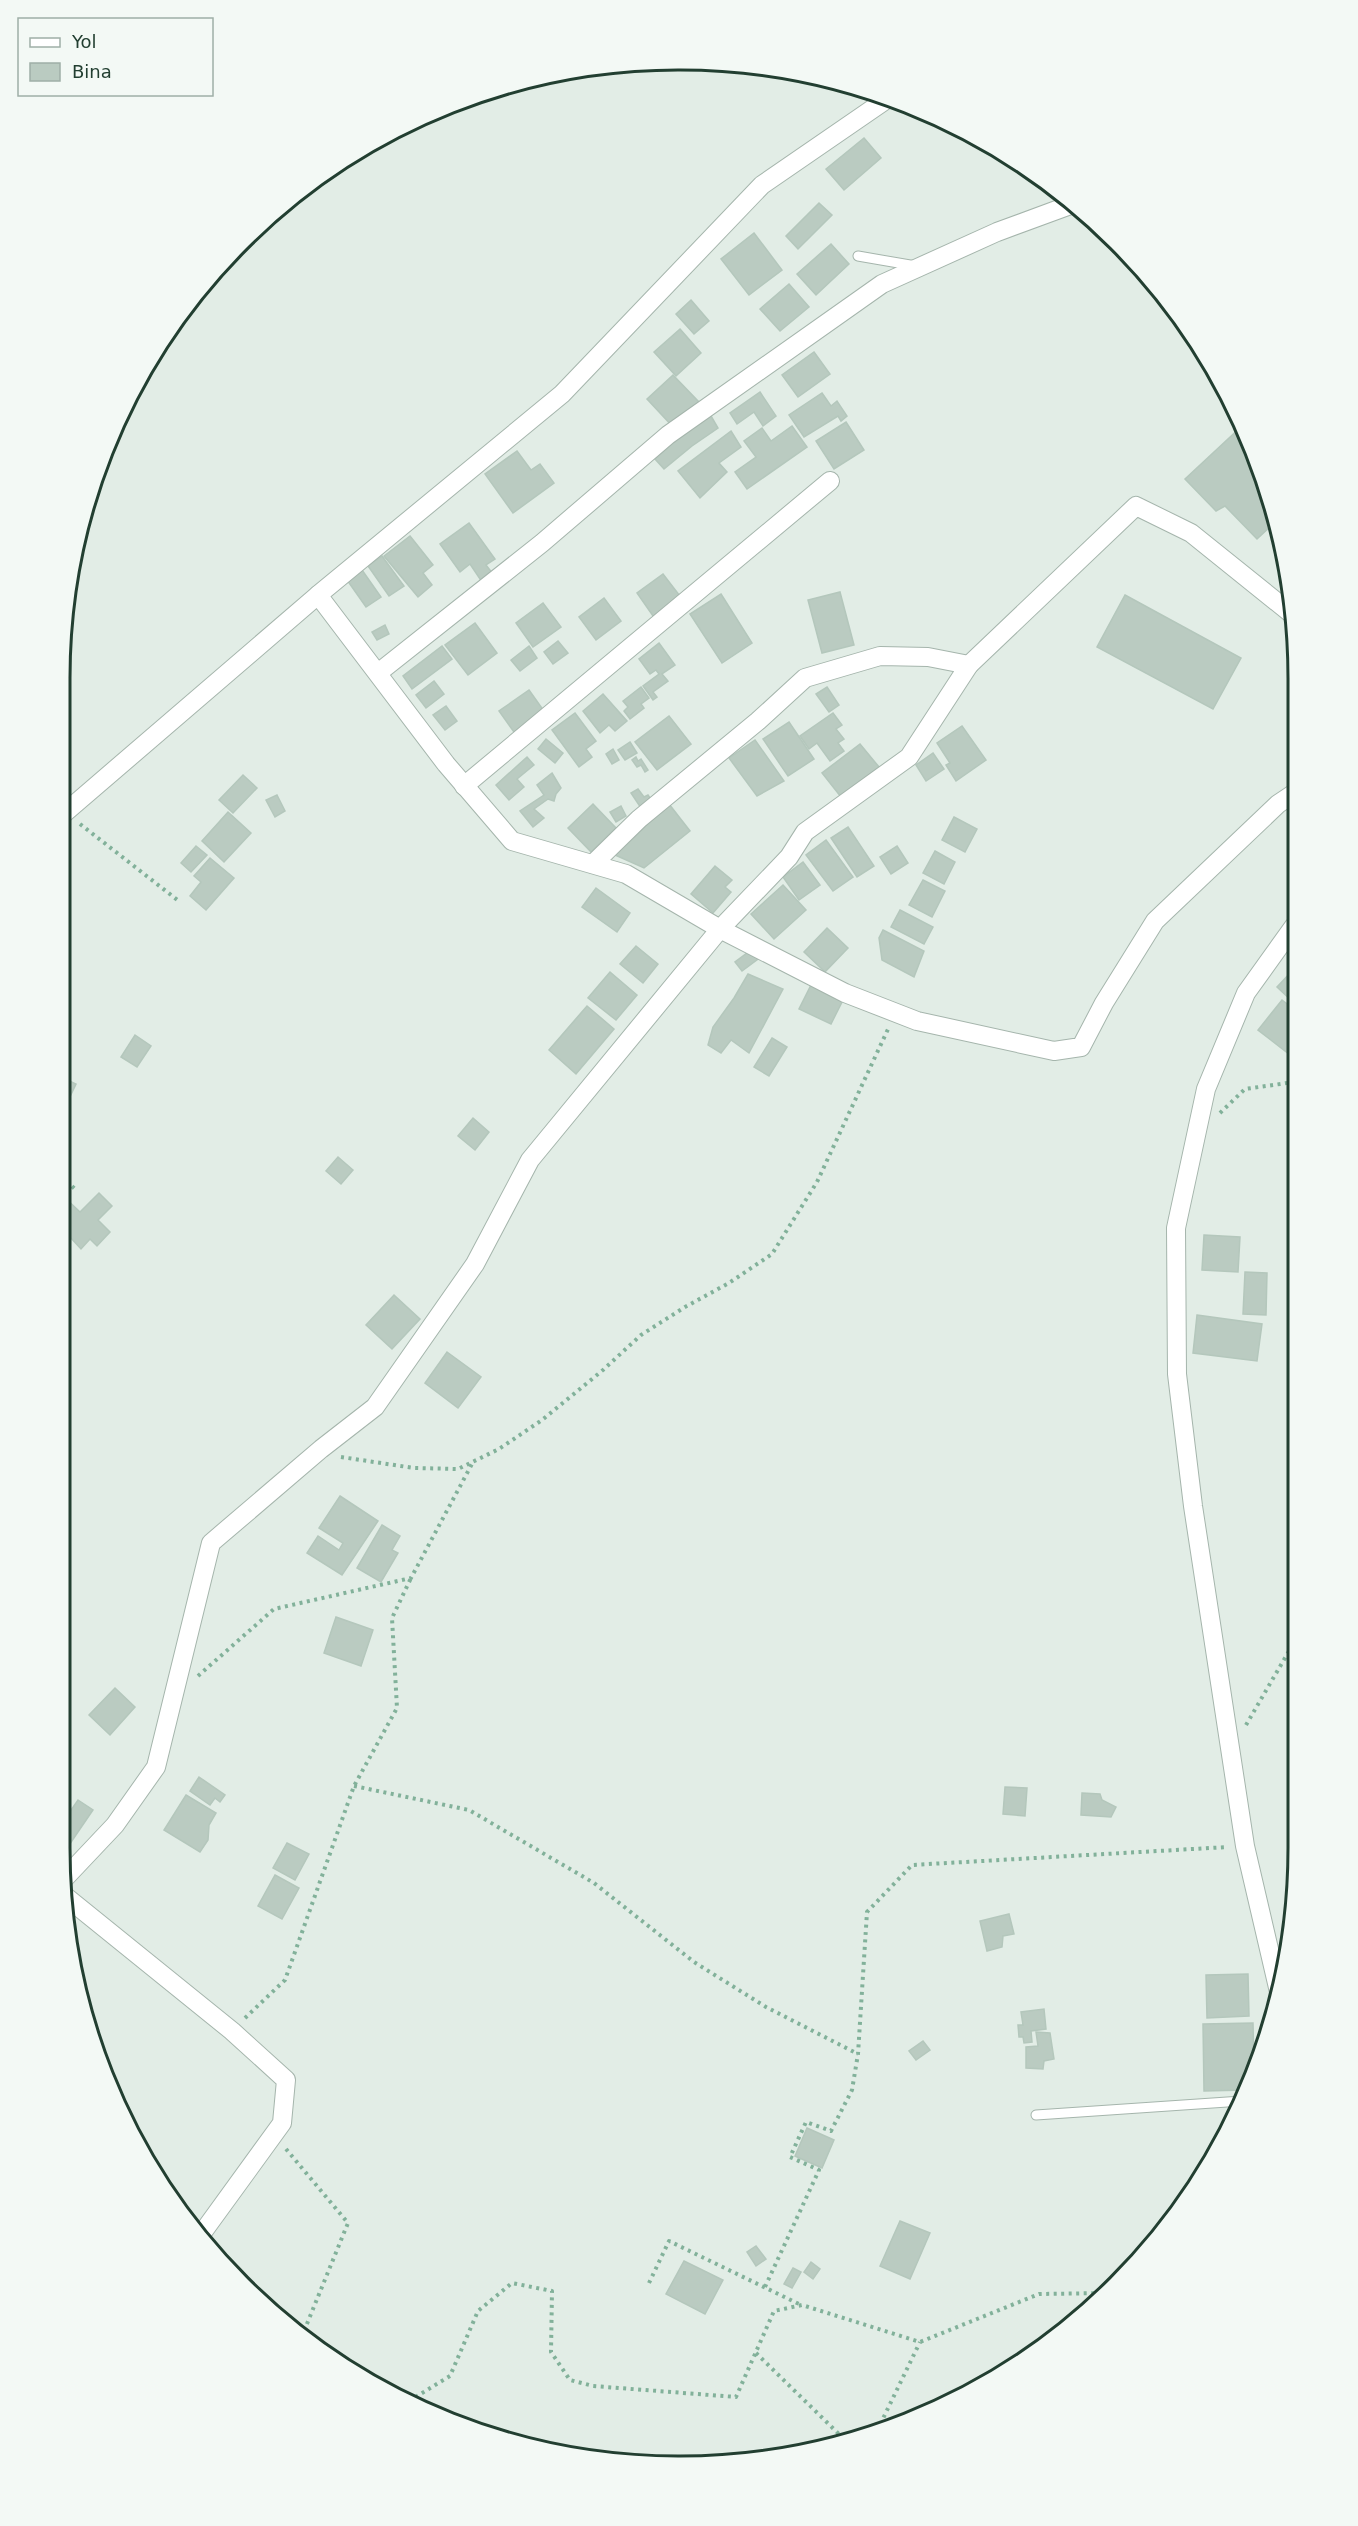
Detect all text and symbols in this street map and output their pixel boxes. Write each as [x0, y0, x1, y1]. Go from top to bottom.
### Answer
legend [18, 18, 213, 96]
text: Yol [71, 31, 97, 52]
text: Bina [72, 61, 112, 82]

